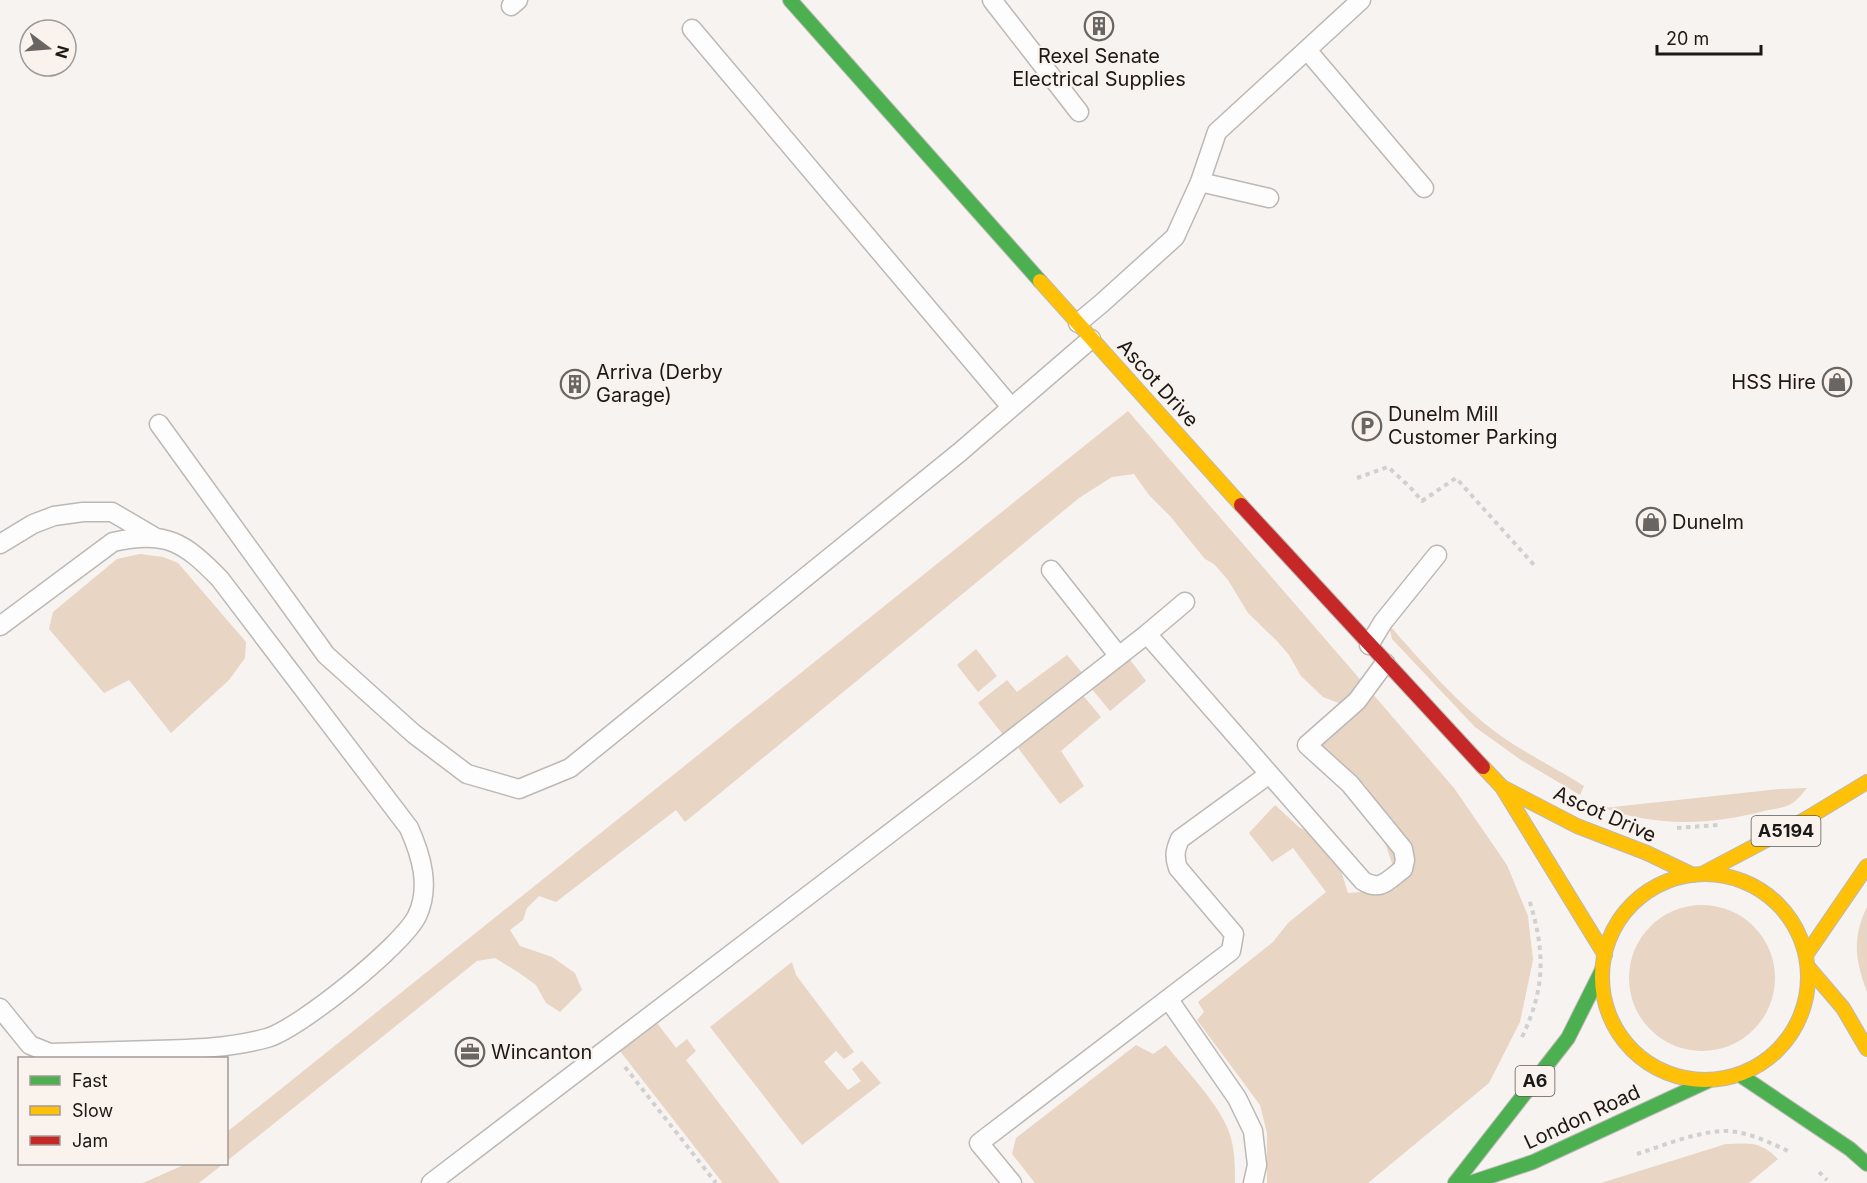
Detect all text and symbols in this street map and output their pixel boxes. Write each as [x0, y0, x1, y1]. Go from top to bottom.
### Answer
building icon: Rexel Senate Electrical Supplies [1083, 10, 1115, 42]
north arrow [18, 18, 78, 78]
scale bar [1657, 18, 1760, 56]
text: 20 m [1666, 28, 1709, 49]
text: N [51, 44, 74, 61]
place label: Rexel Senate Electrical Supplies [1012, 44, 1186, 91]
street label: Ascot Drive [1112, 334, 1204, 432]
place label: Arriva (Derby Garage) [596, 360, 723, 407]
shop icon: HSS Hire [1821, 366, 1853, 398]
building icon: Arriva (Derby Garage) [559, 368, 591, 400]
place label: HSS Hire [1731, 370, 1816, 394]
place label: Dunelm Mill Customer Parking [1388, 402, 1557, 449]
parking icon: Dunelm Mill Customer Parking [1351, 410, 1383, 442]
shop icon: Dunelm [1635, 506, 1667, 538]
place label: Dunelm [1672, 510, 1744, 534]
street label: Ascot Drive [1550, 781, 1660, 847]
road number: A5194 [1752, 816, 1820, 846]
office icon: Wincanton [454, 1036, 486, 1068]
place label: Wincanton [491, 1040, 592, 1064]
legend [18, 1057, 228, 1165]
road number: A6 [1516, 1066, 1555, 1096]
text: Fast [72, 1070, 108, 1091]
street label: London Road [1520, 1080, 1644, 1154]
text: Slow [72, 1100, 113, 1121]
text: Jam [72, 1130, 108, 1151]

